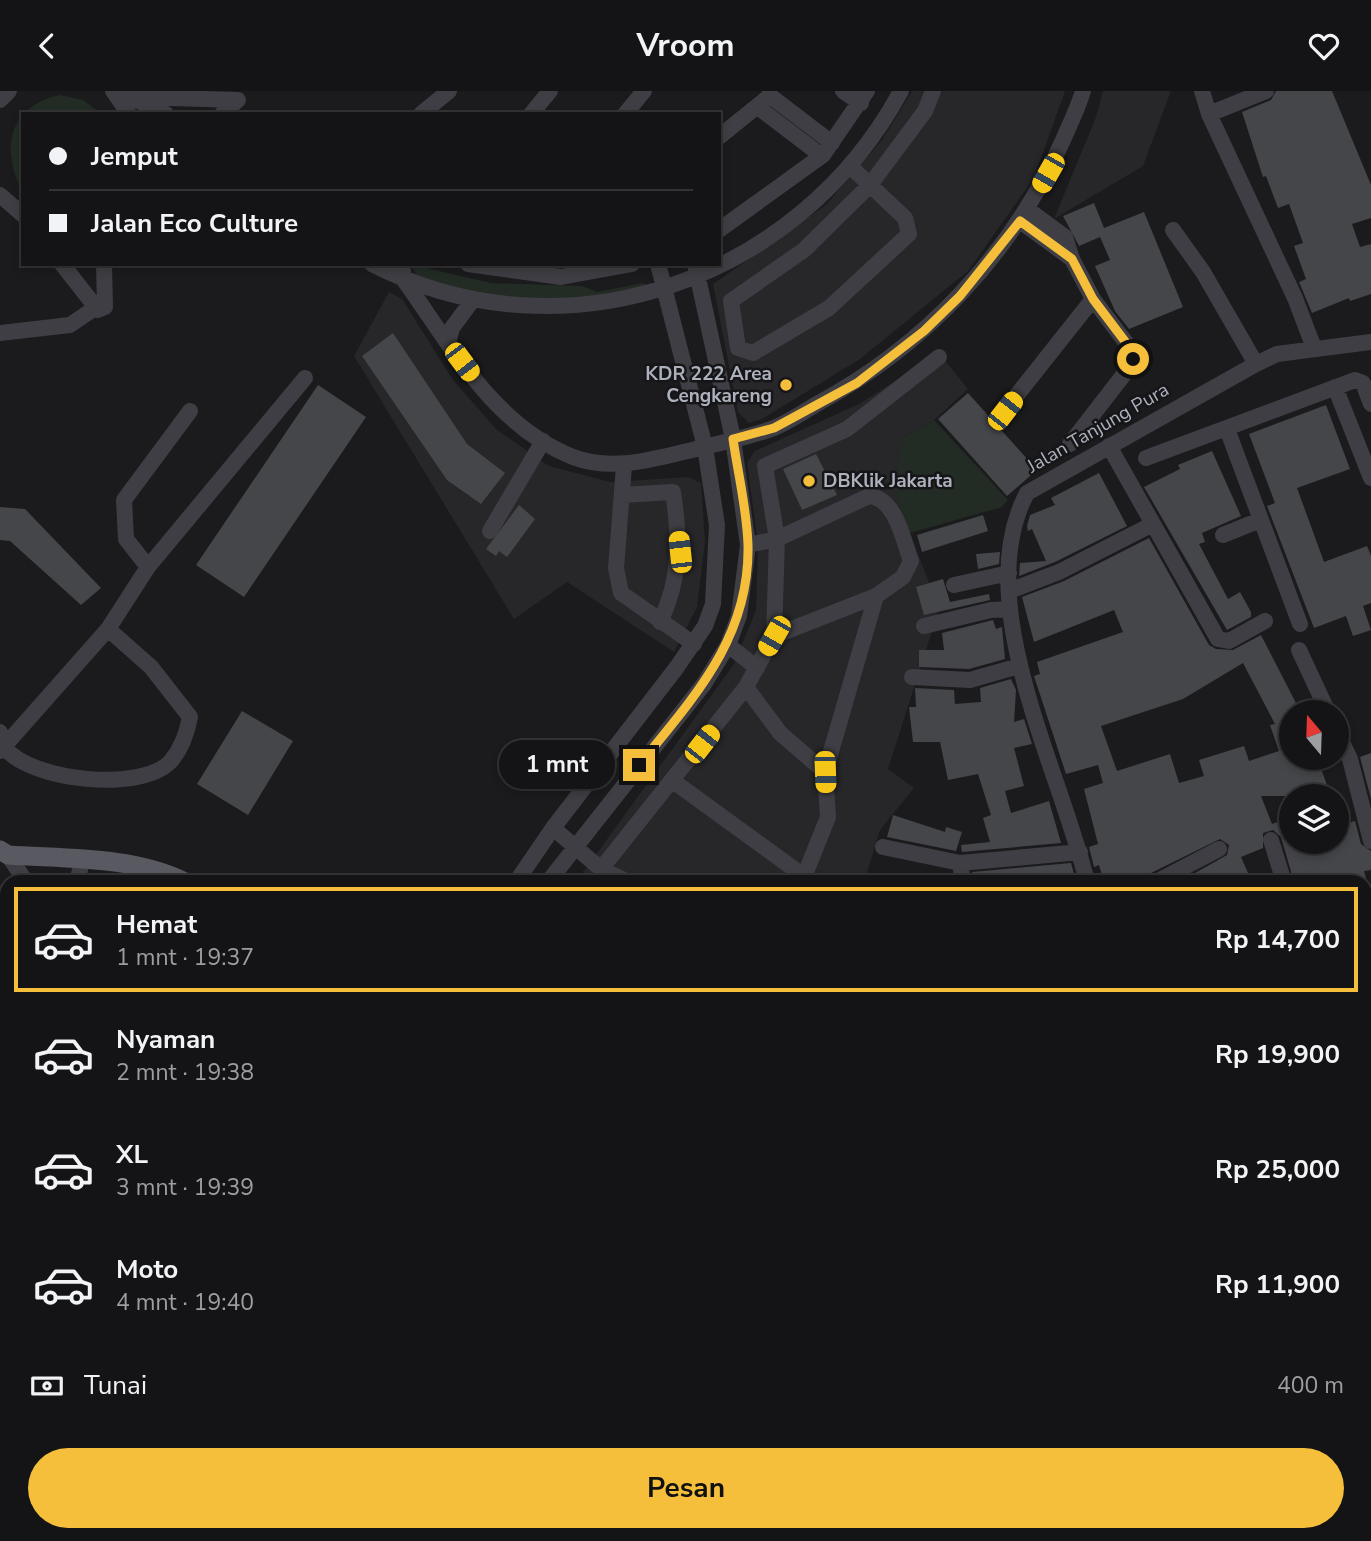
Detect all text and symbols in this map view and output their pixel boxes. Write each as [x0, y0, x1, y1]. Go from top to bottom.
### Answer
text: Vroom [636, 24, 735, 67]
icon: back [28, 27, 66, 65]
icon: heart [1305, 27, 1343, 65]
text: Jemput [91, 139, 178, 174]
car [1029, 150, 1068, 196]
text: Jalan Eco Culture [91, 206, 298, 241]
car [441, 339, 484, 385]
route start [1117, 343, 1149, 375]
place label: KDR 222 Area Cengkareng [645, 361, 772, 409]
marker: KDR 222 Area Cengkareng [778, 377, 794, 393]
street label: Jalan Tanjung Pura [1021, 377, 1174, 480]
car [984, 388, 1027, 434]
place label: DBKlik Jakarta [823, 468, 953, 494]
marker: DBKlik Jakarta [801, 473, 817, 489]
car [668, 530, 693, 574]
car [755, 613, 794, 659]
north arrow [1279, 700, 1349, 770]
map controls [1279, 700, 1349, 854]
car [681, 721, 724, 767]
callout: 1 mnt [499, 741, 614, 789]
text: 1 mnt [526, 749, 588, 780]
route end [623, 749, 655, 781]
car [814, 751, 837, 793]
button: layers [1279, 784, 1349, 854]
text: Hemat [116, 907, 197, 942]
icon: car [32, 908, 95, 971]
text: Rp 14,700 [1215, 922, 1340, 957]
text: 1 mnt · 19:37 [116, 942, 254, 973]
text: Nyaman [116, 1022, 215, 1057]
icon: car [32, 1023, 95, 1086]
text: Rp 19,900 [1215, 1037, 1340, 1072]
text: 2 mnt · 19:38 [116, 1057, 254, 1088]
text: XL [116, 1137, 148, 1172]
icon: car [32, 1138, 95, 1201]
text: Rp 25,000 [1215, 1152, 1340, 1187]
text: 3 mnt · 19:39 [116, 1172, 254, 1203]
text: Moto [116, 1252, 178, 1287]
icon: car [32, 1253, 95, 1316]
text: Rp 11,900 [1215, 1267, 1340, 1302]
text: 4 mnt · 19:40 [116, 1287, 254, 1318]
icon: cash [28, 1367, 66, 1405]
text: Tunai [84, 1368, 147, 1403]
text: 400 m [1277, 1370, 1344, 1401]
button: Pesan [28, 1448, 1344, 1528]

